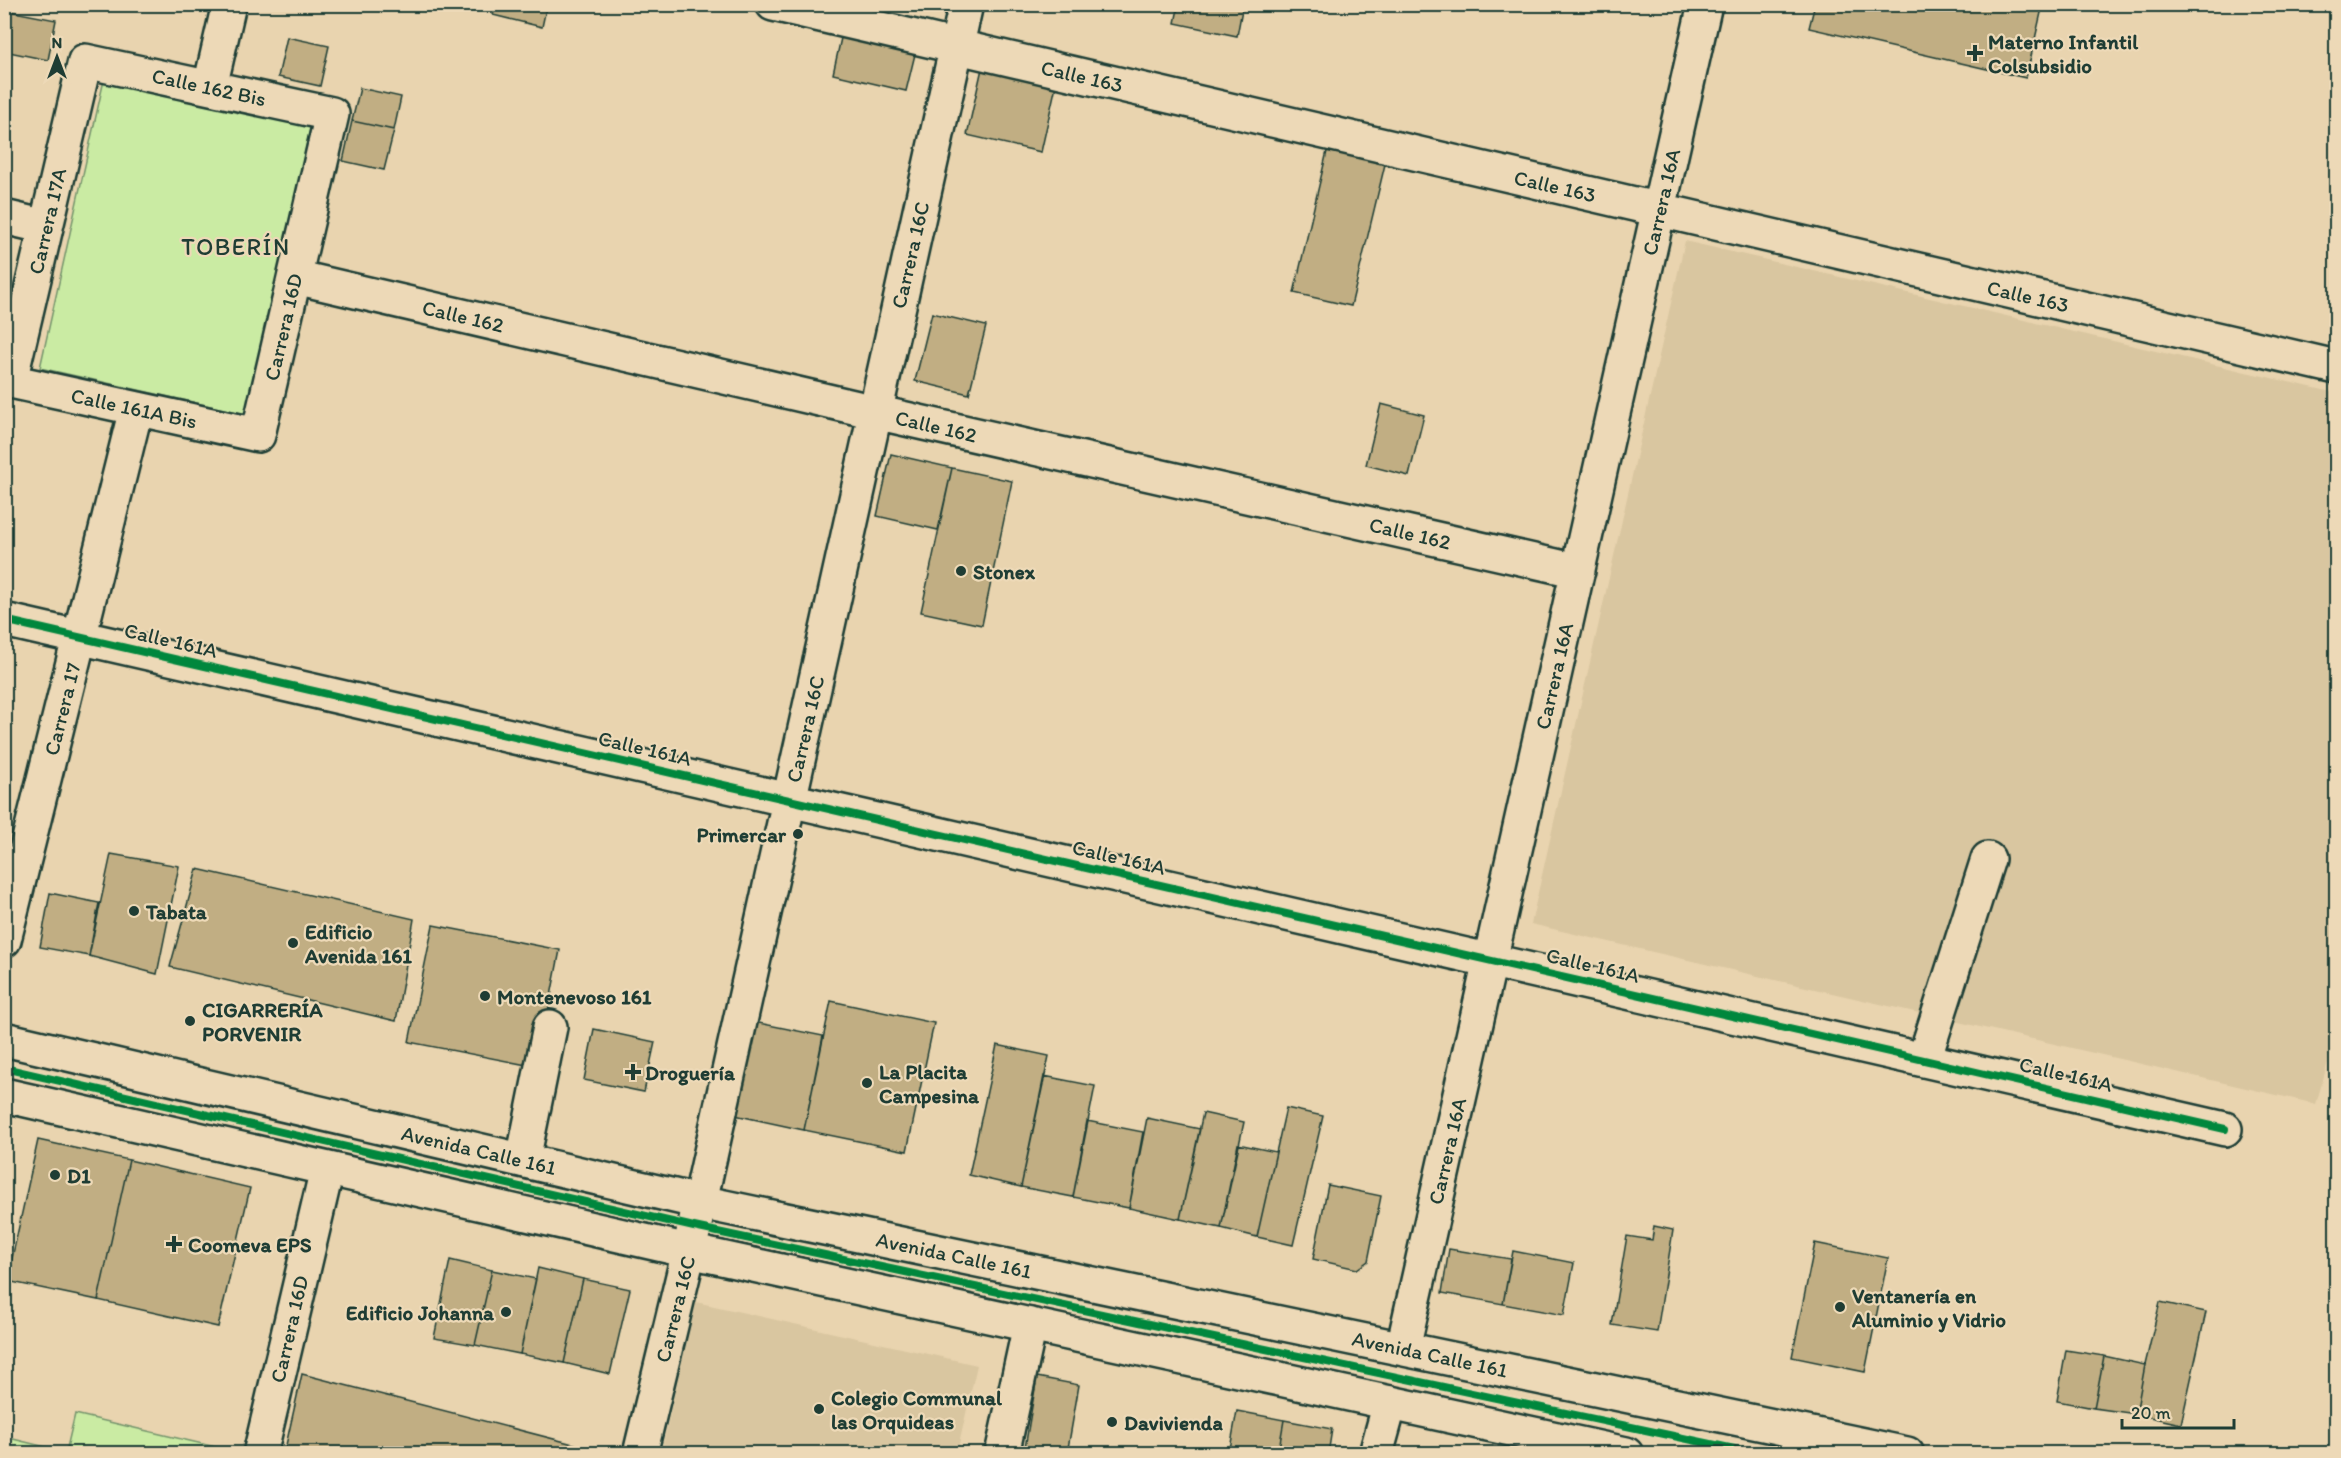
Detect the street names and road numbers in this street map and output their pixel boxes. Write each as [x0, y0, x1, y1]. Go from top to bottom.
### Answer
street label: Calle 163 [1039, 54, 1125, 98]
street label: Calle 162 Bis [150, 63, 268, 111]
street label: Carrera 16A [1637, 146, 1686, 258]
street label: Calle 163 [1512, 164, 1598, 208]
street label: Carrera 17A [23, 165, 71, 277]
street label: Carrera 16C [886, 199, 934, 311]
street label: Carrera 16D [259, 271, 308, 383]
street label: Calle 163 [1985, 274, 2071, 318]
street label: Calle 162 [420, 294, 506, 338]
street label: Calle 161A Bis [69, 382, 199, 434]
street label: Calle 162 [893, 404, 979, 448]
street label: Calle 162 [1367, 511, 1453, 555]
street label: Calle 161A [122, 617, 221, 663]
street label: Carrera 16A [1530, 620, 1579, 732]
street label: Carrera 17 [38, 660, 86, 758]
street label: Carrera 16C [781, 673, 829, 785]
street label: Calle 161A [596, 725, 695, 771]
street label: Calle 161A [1070, 834, 1169, 880]
street label: Calle 161A [1544, 942, 1643, 988]
street label: Calle 161A [2017, 1051, 2116, 1097]
street label: Carrera 16A [1423, 1095, 1472, 1207]
street label: Avenida Calle 161 [399, 1120, 559, 1180]
street label: Avenida Calle 161 [874, 1226, 1034, 1284]
street label: Carrera 16C [650, 1253, 700, 1365]
street label: Carrera 16D [265, 1273, 314, 1385]
street label: Avenida Calle 161 [1350, 1325, 1510, 1383]

